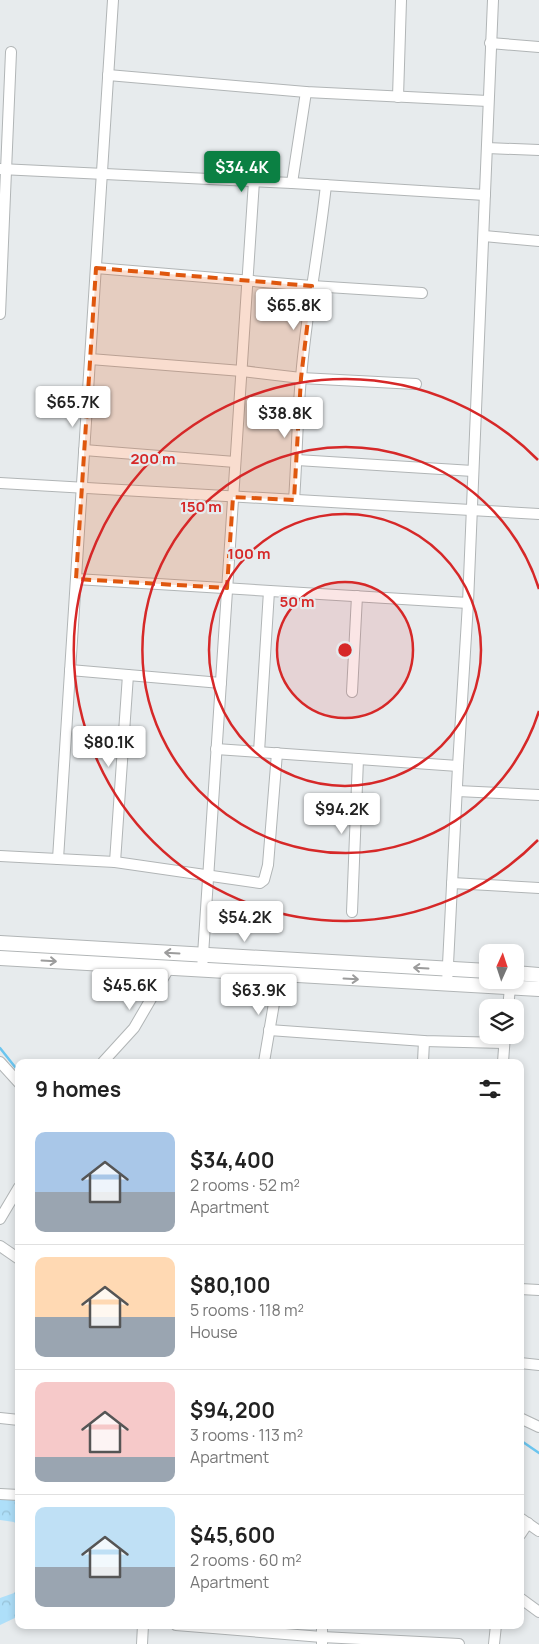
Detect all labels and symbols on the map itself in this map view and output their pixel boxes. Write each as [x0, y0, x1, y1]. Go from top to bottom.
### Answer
pin: $34.4K [201, 150, 283, 193]
pin: $65.8K [253, 288, 335, 331]
pin: $65.7K [32, 386, 114, 428]
pin: $38.8K [244, 396, 326, 439]
text: 200 m [130, 448, 176, 469]
text: 150 m [180, 496, 222, 517]
text: 100 m [228, 543, 270, 564]
text: 50 m [279, 591, 315, 612]
centre of rings [336, 641, 354, 659]
pin: $80.1K [68, 726, 150, 768]
pin: $94.2K [301, 792, 383, 835]
pin: $54.2K [204, 900, 286, 943]
north arrow [479, 944, 524, 989]
one-way arrow [164, 949, 180, 958]
one-way arrow [40, 957, 56, 966]
one-way arrow [414, 963, 430, 972]
pin: $45.6K [89, 968, 171, 1011]
pin: $63.9K [218, 974, 300, 1016]
one-way arrow [342, 974, 358, 983]

